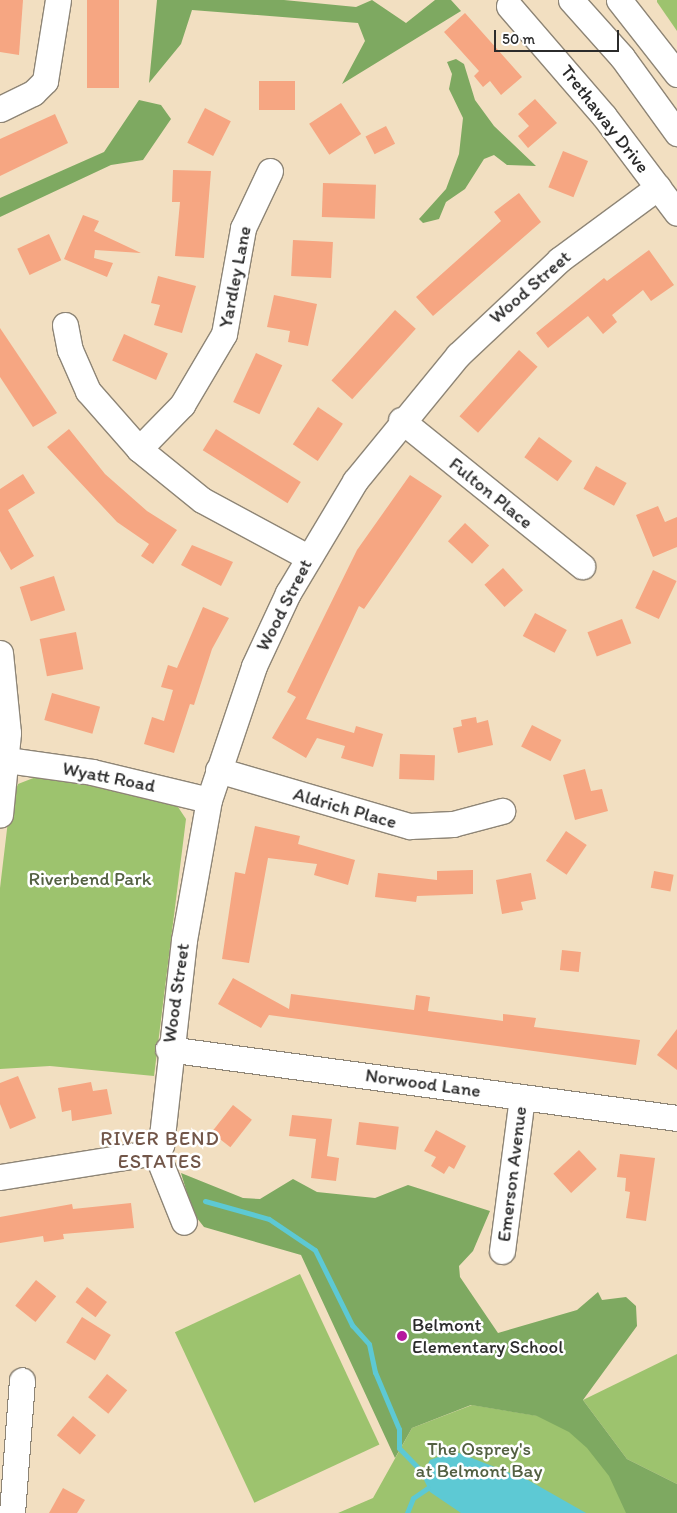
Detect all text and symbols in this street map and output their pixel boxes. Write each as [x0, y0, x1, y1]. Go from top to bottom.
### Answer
scale bar [497, 20, 622, 52]
text: 50 m [502, 30, 535, 48]
street label: Trethaway Drive [556, 60, 654, 178]
street label: Yardley Lane [214, 224, 256, 330]
street label: Wood Street [485, 246, 575, 328]
street label: Fulton Place [445, 452, 537, 534]
street label: Wood Street [251, 555, 317, 655]
street label: Wyatt Road [61, 757, 157, 797]
street label: Aldrich Place [291, 782, 399, 834]
park label: Riverbend Park [29, 868, 151, 890]
street label: Wood Street [158, 942, 194, 1044]
street label: Norwood Lane [364, 1064, 482, 1102]
street label: Emerson Avenue [492, 1105, 532, 1243]
district label: RIVER BEND ESTATES [99, 1126, 221, 1173]
place label: Belmont Elementary School [412, 1314, 564, 1358]
marker: Belmont Elementary School [396, 1330, 408, 1342]
park label: The Osprey's at Belmont Bay [416, 1438, 542, 1482]

